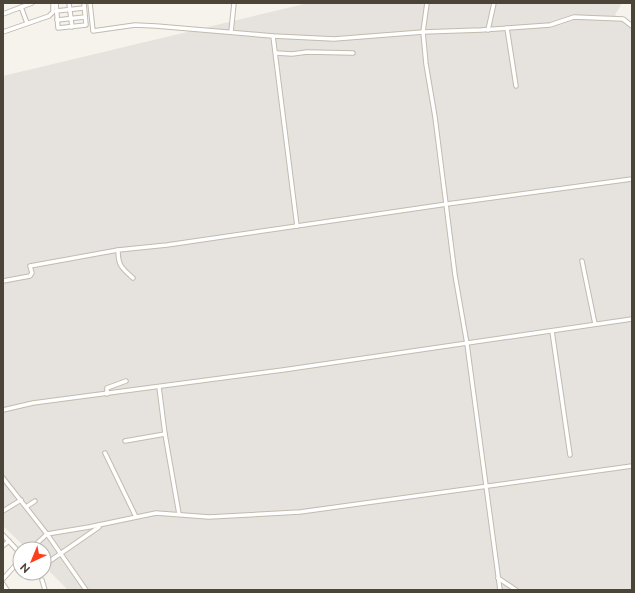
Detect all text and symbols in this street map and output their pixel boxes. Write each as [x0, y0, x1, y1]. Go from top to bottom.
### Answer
north arrow [12, 541, 52, 581]
text: N [18, 560, 33, 575]

